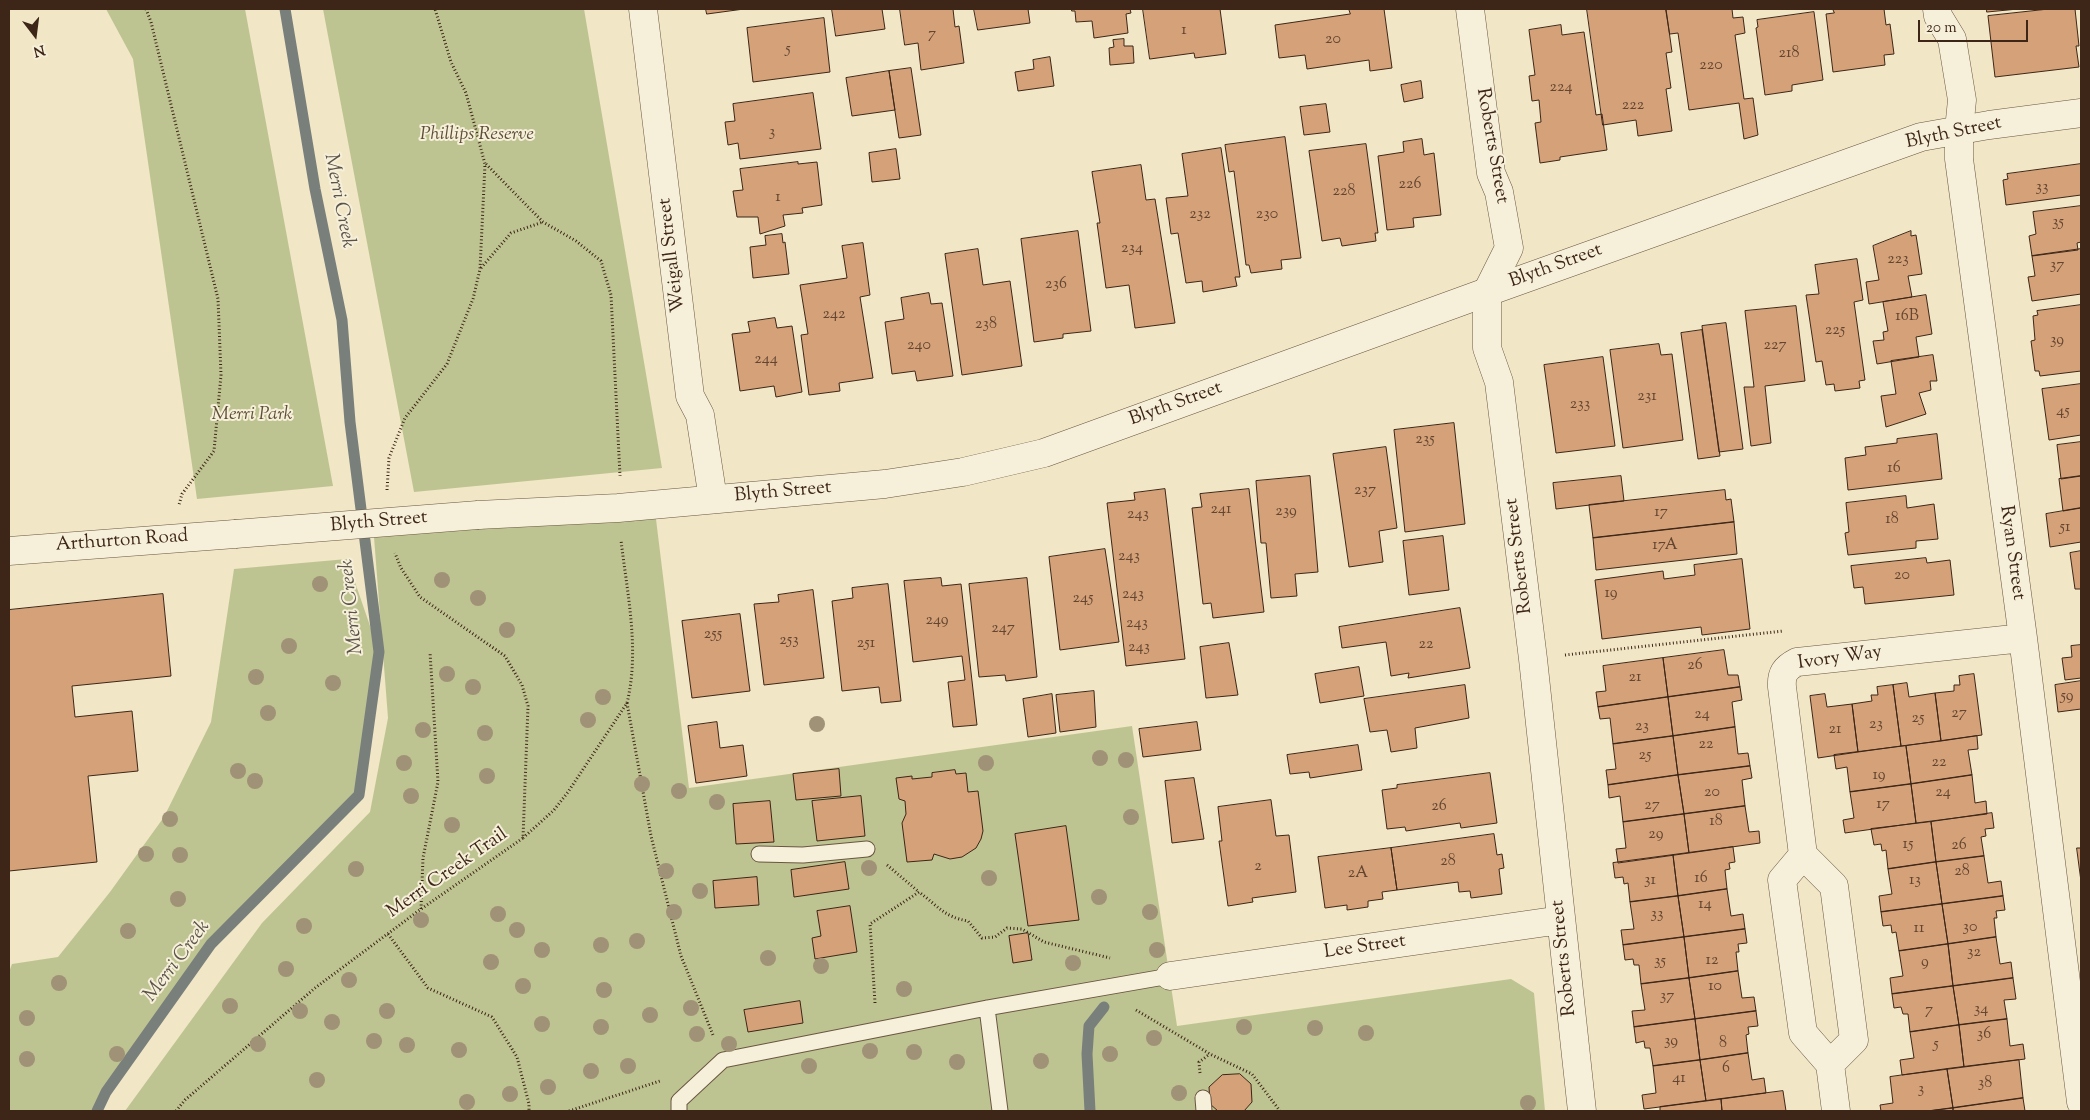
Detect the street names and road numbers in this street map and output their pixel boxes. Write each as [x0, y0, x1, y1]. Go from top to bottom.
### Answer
street label: Roberts Street [1470, 87, 1512, 205]
street label: Blyth Street [1904, 113, 2004, 155]
street label: Weigall Street [655, 196, 691, 314]
street label: Blyth Street [1506, 240, 1606, 294]
street label: Blyth Street [1126, 378, 1226, 432]
street label: Blyth Street [734, 477, 832, 509]
street label: Roberts Street [1502, 497, 1538, 615]
street label: Ryan Street [1993, 504, 2029, 602]
street label: Blyth Street [330, 507, 428, 539]
street label: Arthurton Road [55, 526, 189, 558]
street label: Ivory Way [1797, 642, 1883, 676]
street label: Merri Creek Trail [383, 824, 513, 924]
street label: Roberts Street [1548, 899, 1582, 1017]
street label: Lee Street [1323, 931, 1407, 965]

